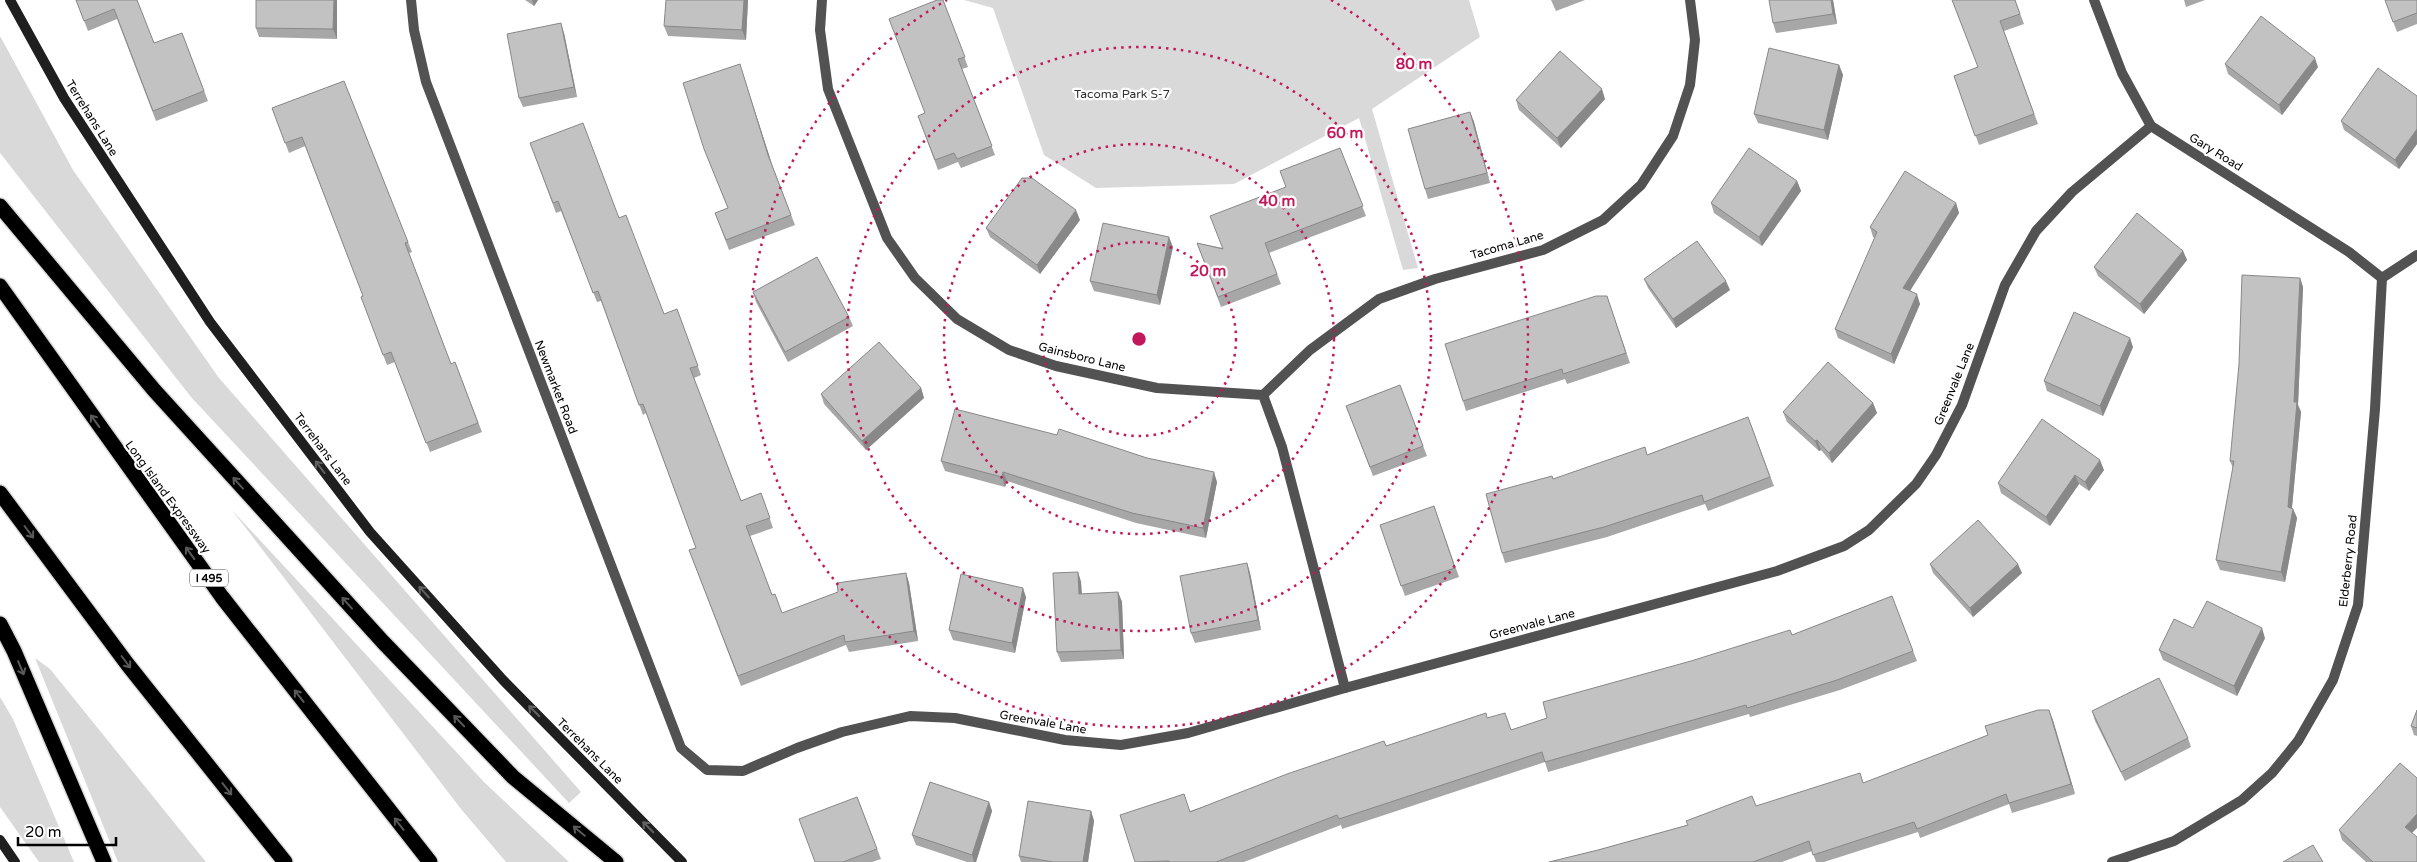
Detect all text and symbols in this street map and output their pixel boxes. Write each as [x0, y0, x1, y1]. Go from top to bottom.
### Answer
text: 80 m [1396, 55, 1432, 73]
street label: Terrehans Lane [63, 77, 121, 159]
park label: Tacoma Park S-7 [1074, 87, 1170, 101]
text: 60 m [1327, 124, 1363, 142]
street label: Gary Road [2187, 130, 2245, 174]
text: 40 m [1259, 192, 1295, 210]
street label: Tacoma Lane [1469, 228, 1545, 262]
text: 20 m [1190, 262, 1226, 280]
centre of rings [1130, 330, 1148, 348]
street label: Newmarket Road [532, 338, 580, 436]
street label: Gainsboro Lane [1037, 339, 1127, 375]
street label: Greenvale Lane [1931, 340, 1977, 427]
street label: Terrehans Lane [291, 410, 355, 488]
one-way arrow [90, 414, 100, 428]
street label: Long Island Expressway [122, 438, 214, 557]
one-way arrow [315, 461, 326, 474]
one-way arrow [233, 476, 244, 489]
street label: Elderberry Road [2336, 514, 2360, 608]
one-way arrow [24, 525, 34, 539]
one-way arrow [185, 546, 195, 560]
road number: I 495 [190, 570, 228, 586]
one-way arrow [418, 585, 430, 598]
one-way arrow [342, 597, 353, 610]
street label: Greenvale Lane [1488, 606, 1576, 642]
one-way arrow [121, 655, 132, 668]
one-way arrow [17, 660, 27, 675]
one-way arrow [294, 690, 305, 703]
one-way arrow [528, 705, 540, 718]
street label: Greenvale Lane [998, 707, 1088, 737]
one-way arrow [453, 715, 465, 727]
street label: Terrehans Lane [554, 715, 626, 787]
one-way arrow [222, 783, 233, 796]
scale bar [18, 814, 115, 846]
one-way arrow [394, 818, 405, 831]
one-way arrow [642, 821, 654, 833]
text: 20 m [25, 823, 62, 841]
one-way arrow [573, 825, 586, 836]

